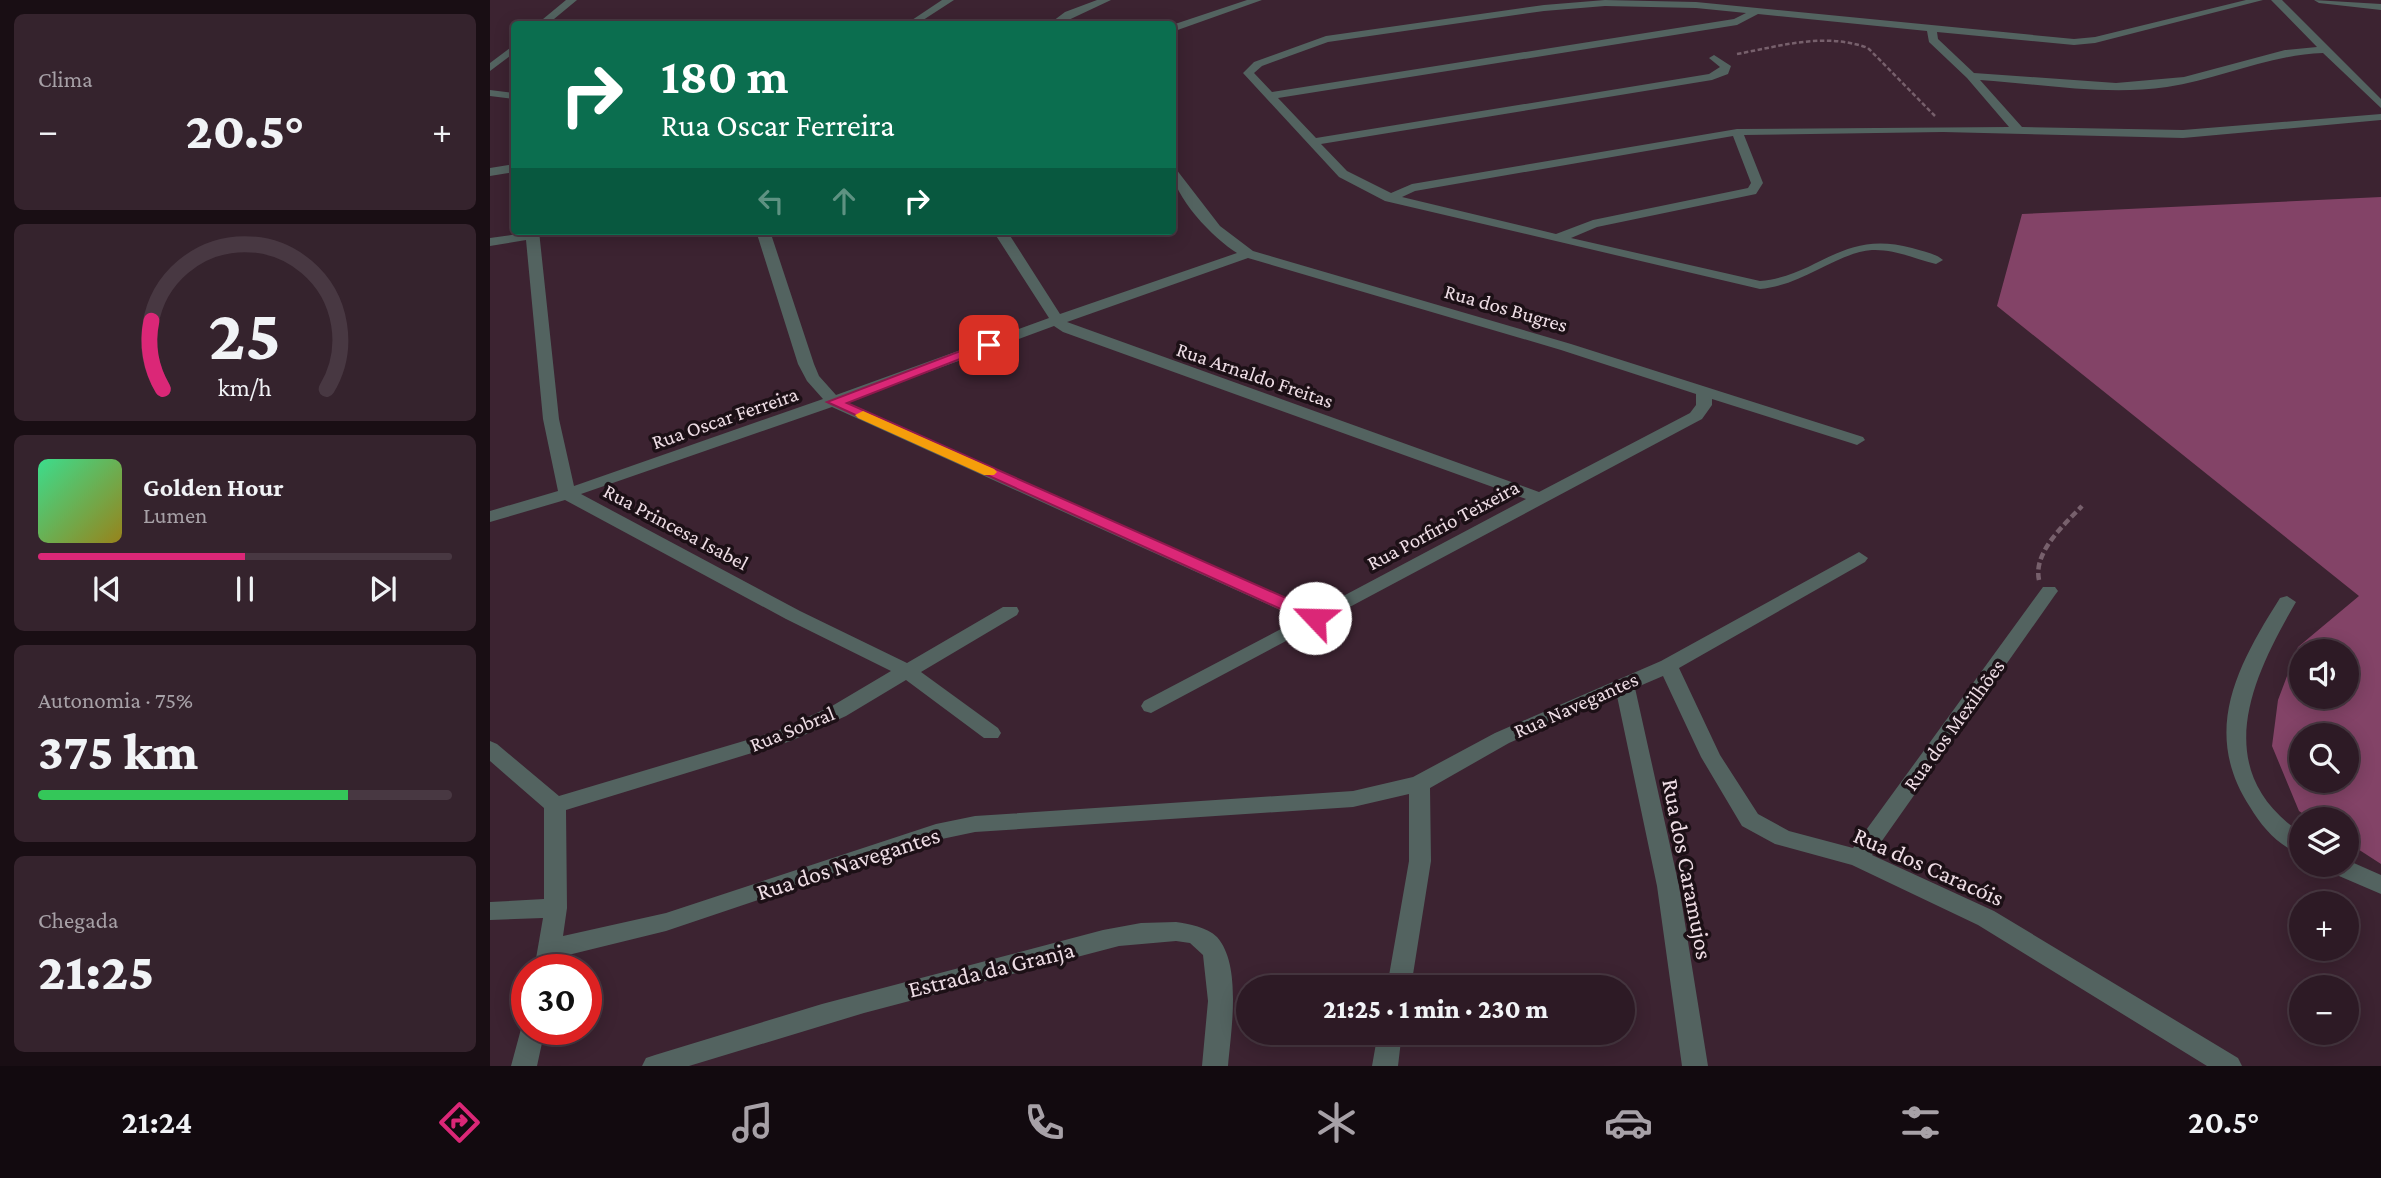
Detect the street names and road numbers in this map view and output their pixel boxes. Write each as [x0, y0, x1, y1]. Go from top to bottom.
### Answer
street label: Rua dos Bugres [1442, 279, 1570, 337]
street label: Rua Arnaldo Freitas [1173, 337, 1337, 413]
street label: Rua Oscar Ferreira [649, 382, 802, 454]
street label: Rua Porfirio Teixeira [1363, 475, 1524, 575]
street label: Rua Princesa Isabel [599, 479, 753, 575]
street label: Rua dos Mexilhões [1898, 655, 2010, 795]
street label: Rua Navegantes [1510, 667, 1642, 743]
street label: Rua Sobral [746, 701, 838, 757]
street label: Rua dos Caramujos [1657, 776, 1719, 962]
street label: Rua dos Navegantes [753, 821, 943, 905]
street label: Rua dos Caracóis [1850, 821, 2008, 911]
street label: Estrada da Granja [905, 935, 1077, 1003]

